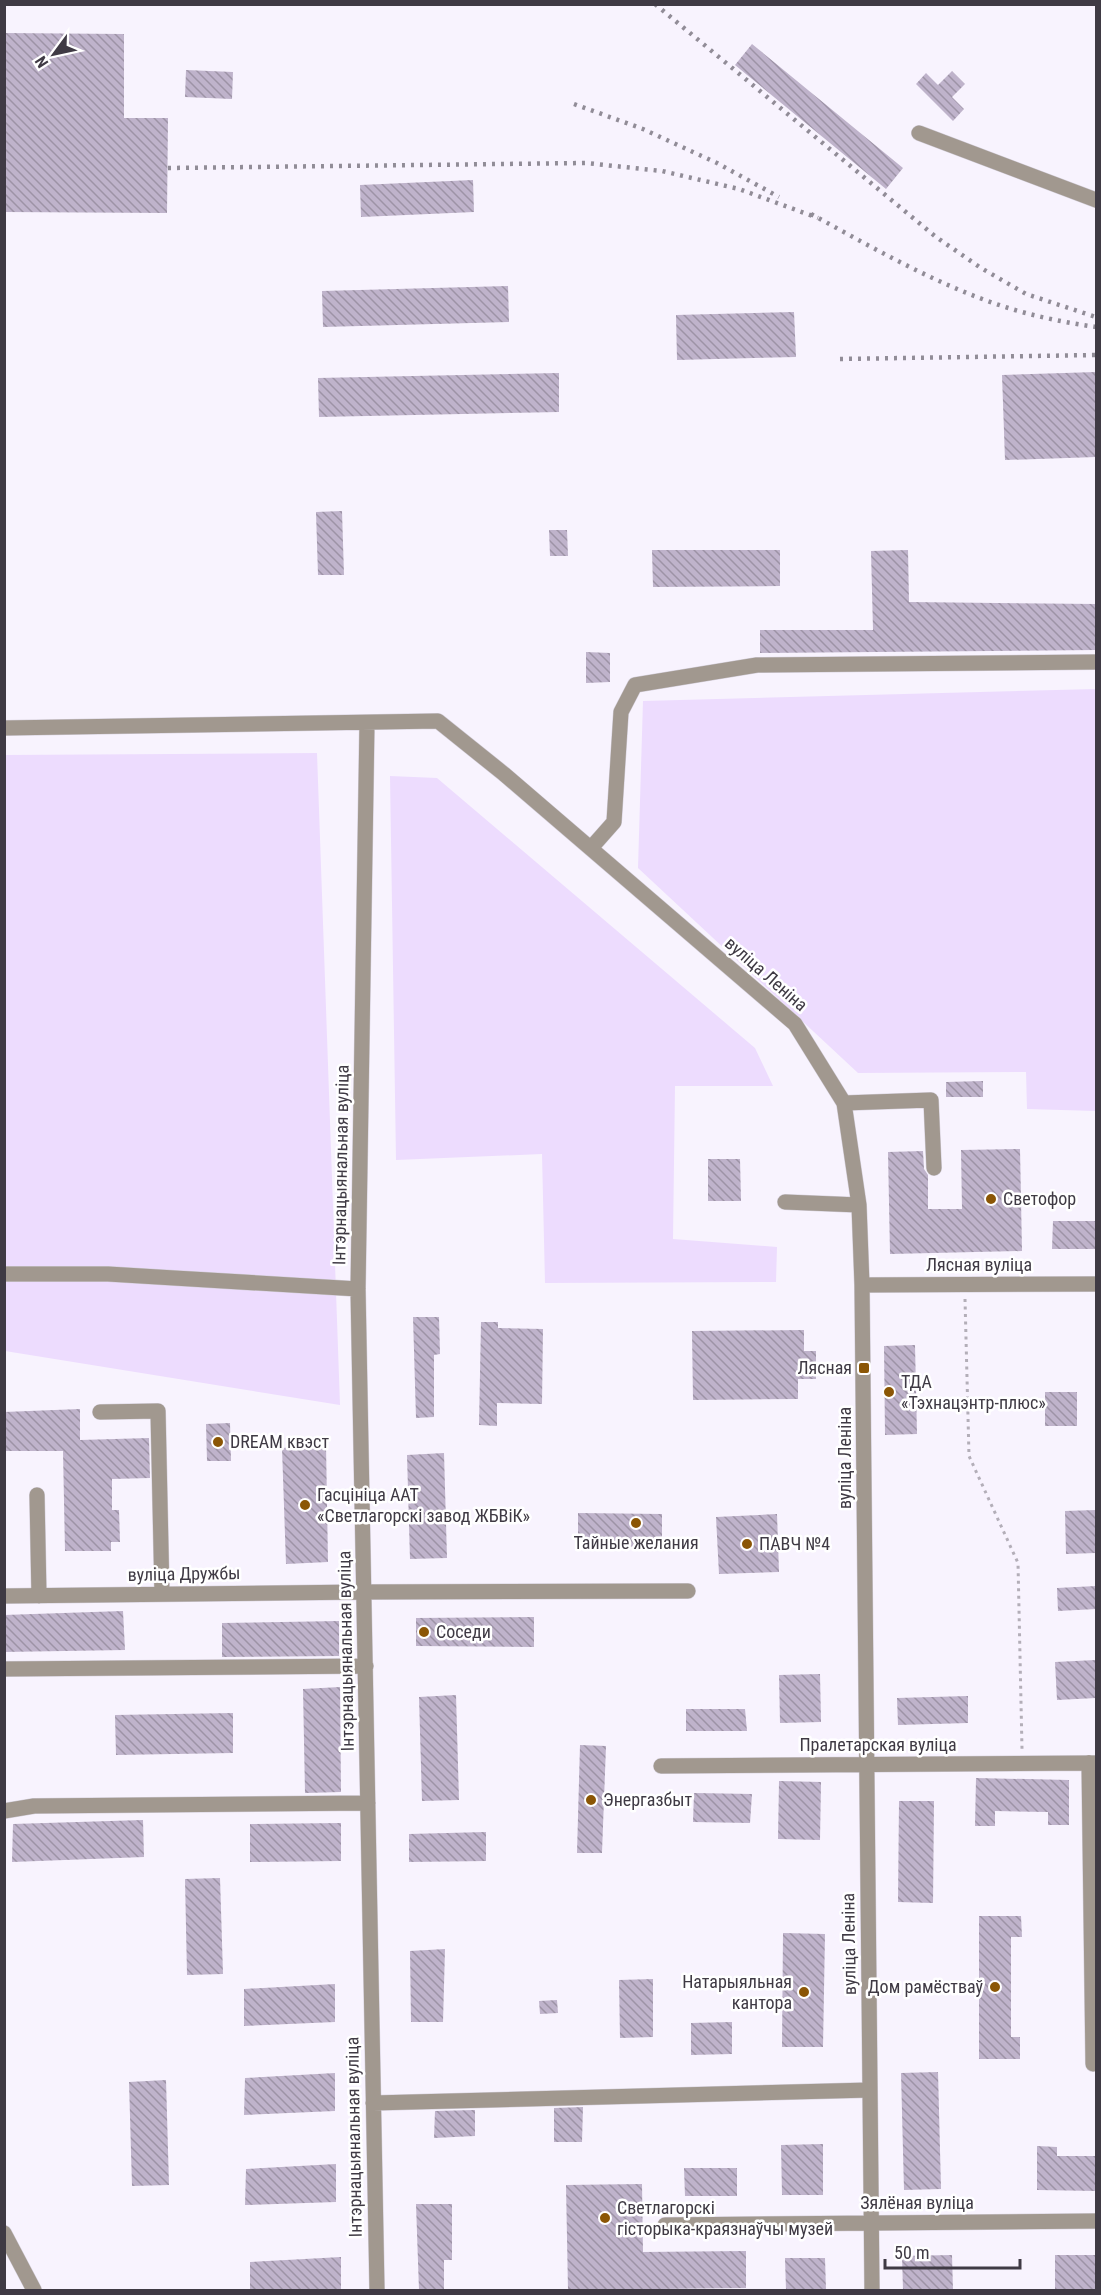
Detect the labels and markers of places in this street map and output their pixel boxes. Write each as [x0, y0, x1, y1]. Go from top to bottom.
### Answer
place label: Светофор [1003, 1188, 1076, 1209]
marker: Светофор [984, 1192, 998, 1206]
place label: Лясная [797, 1357, 852, 1378]
marker: Лясная [857, 1361, 871, 1375]
place label: ТДА «Тэхнацэнтр-плюс» [901, 1371, 1046, 1413]
marker: ТДА «Тэхнацэнтр-плюс» [882, 1385, 896, 1399]
place label: DREAM квэст [230, 1431, 329, 1452]
marker: DREAM квэст [211, 1435, 225, 1449]
place label: Гасцініца ААТ «Светлагорскі завод ЖБВіК» [317, 1484, 530, 1526]
marker: Гасцініца ААТ «Светлагорскі завод ЖБВіК» [298, 1498, 312, 1512]
marker: Тайные желания [629, 1516, 643, 1530]
place label: Тайные желания [573, 1532, 699, 1553]
place label: ПАВЧ №4 [759, 1533, 830, 1554]
marker: ПАВЧ №4 [740, 1537, 754, 1551]
place label: Соседи [436, 1621, 491, 1642]
marker: Соседи [417, 1625, 431, 1639]
place label: Энергазбыт [603, 1789, 692, 1810]
marker: Энергазбыт [584, 1793, 598, 1807]
place label: Натарыяльная кантора [682, 1971, 792, 2013]
place label: Дом рамёстваў [868, 1976, 983, 1997]
marker: Дом рамёстваў [988, 1980, 1002, 1994]
marker: Натарыяльная кантора [797, 1985, 811, 1999]
place label: Светлагорскі гісторыка-краязнаўчы музей [617, 2197, 833, 2239]
marker: Светлагорскі гісторыка-краязнаўчы музей [598, 2211, 612, 2225]

